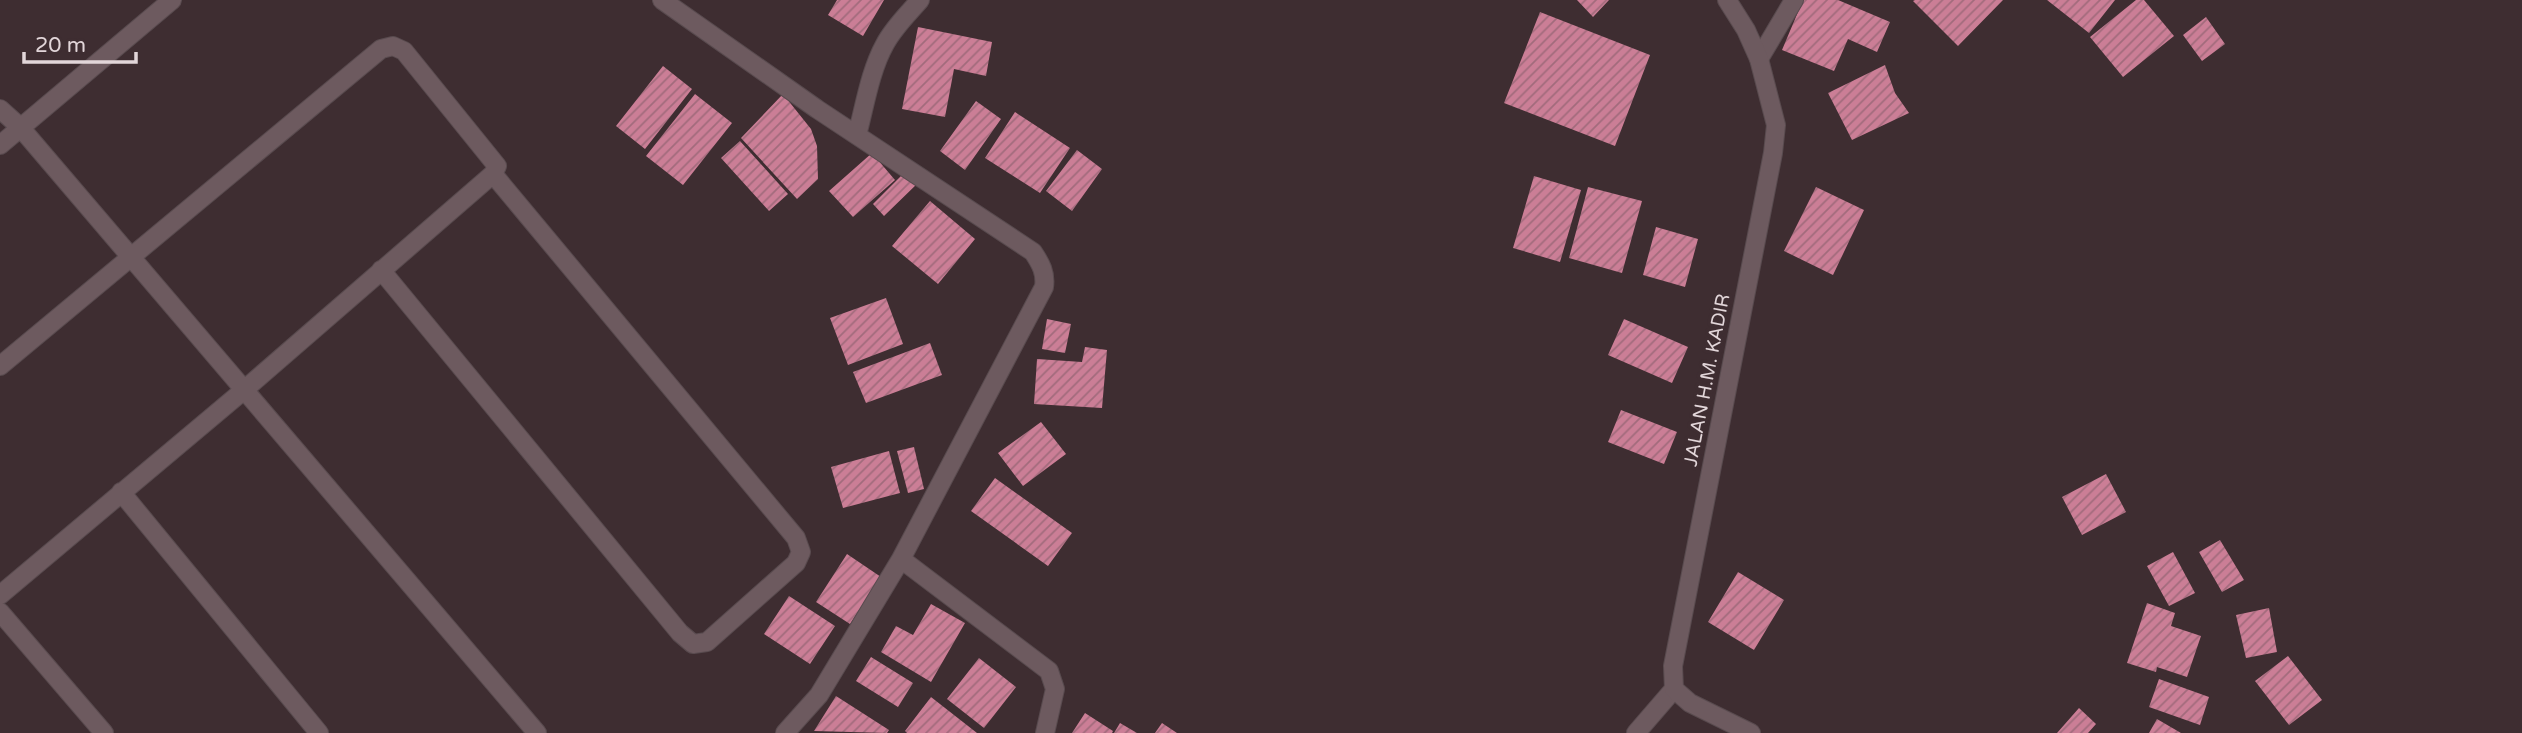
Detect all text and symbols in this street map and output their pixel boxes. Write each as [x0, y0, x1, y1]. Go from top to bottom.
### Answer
scale bar [24, 21, 136, 65]
text: 20 m [35, 33, 86, 58]
street label: JALAN H.M. KADIR [1679, 292, 1735, 468]

